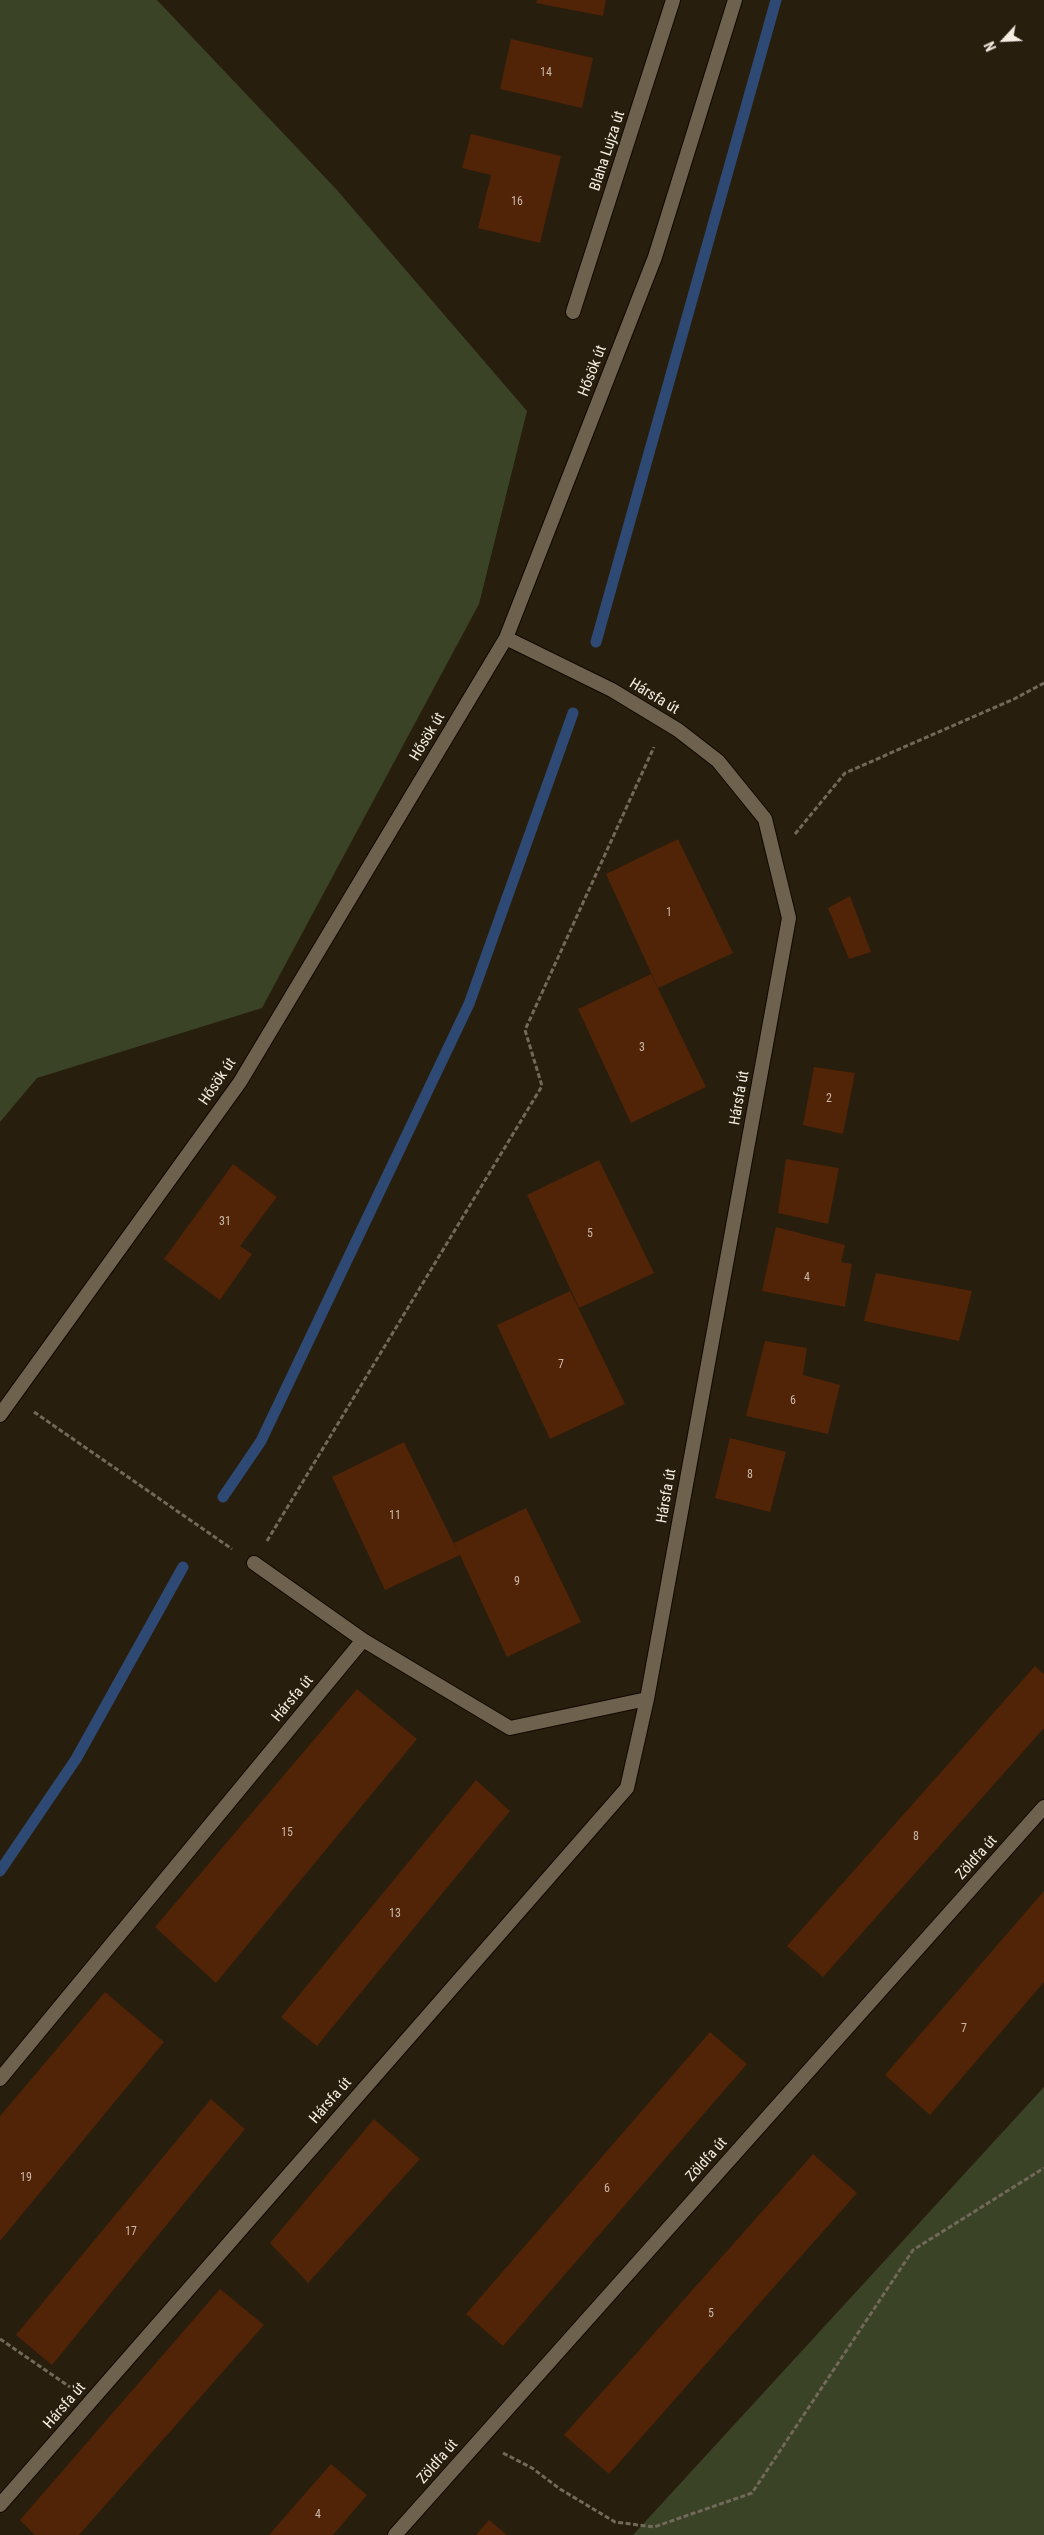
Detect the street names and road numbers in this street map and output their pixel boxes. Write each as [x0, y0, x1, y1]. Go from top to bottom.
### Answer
street label: Blaha Lujza út [587, 109, 629, 193]
street label: Hősök út [575, 343, 611, 399]
street label: Hársfa út [626, 675, 682, 719]
street label: Hősök út [407, 710, 449, 764]
street label: Hősök út [196, 1055, 240, 1109]
street label: Hársfa út [726, 1069, 754, 1127]
street label: Hársfa út [653, 1467, 681, 1525]
street label: Hársfa út [268, 1672, 318, 1726]
street label: Zöldfa út [953, 1832, 1001, 1884]
street label: Hársfa út [306, 2074, 356, 2128]
street label: Zöldfa út [683, 2134, 731, 2186]
street label: Hársfa út [40, 2379, 90, 2433]
street label: Zöldfa út [414, 2436, 462, 2488]

